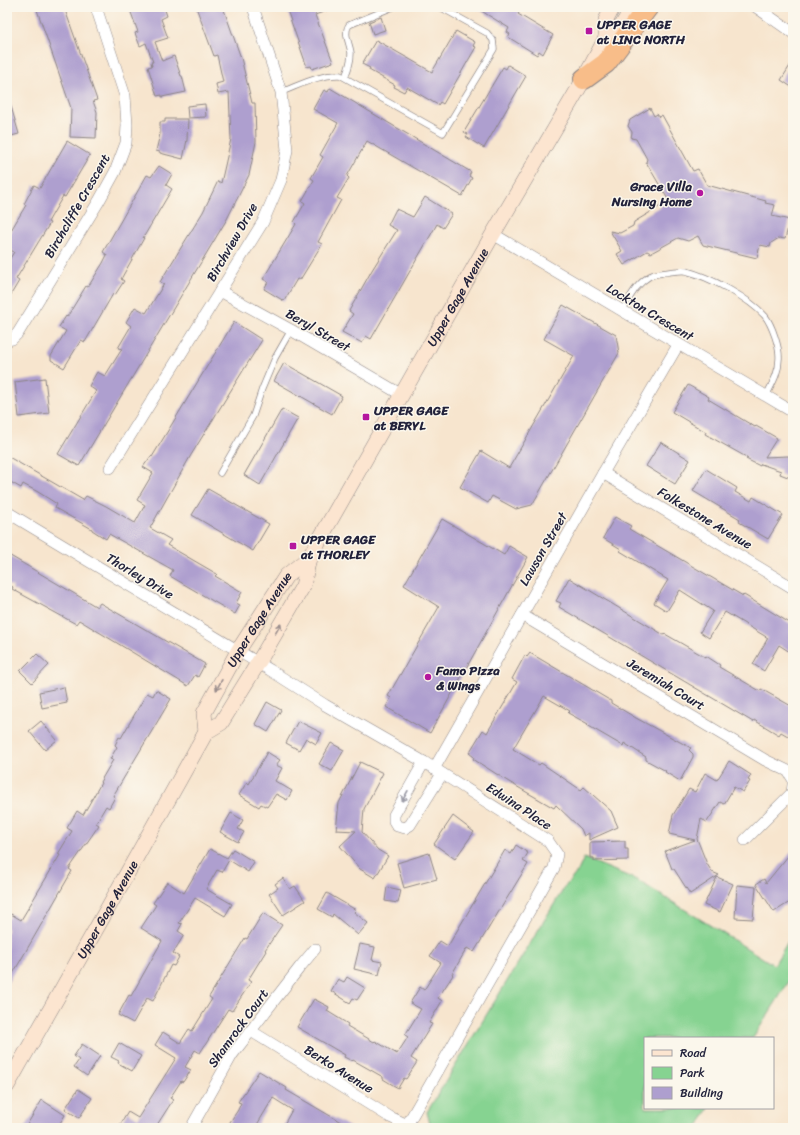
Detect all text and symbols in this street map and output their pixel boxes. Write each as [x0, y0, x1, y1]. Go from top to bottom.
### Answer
place label: UPPER GAGE at LINC NORTH [596, 13, 686, 51]
marker: UPPER GAGE at LINC NORTH [584, 26, 594, 36]
street label: Birchcliffe Crescent [38, 149, 116, 263]
place label: Grace Villa Nursing Home [611, 175, 692, 213]
marker: Grace Villa Nursing Home [695, 188, 705, 198]
street label: Birchview Drive [200, 198, 264, 286]
street label: Upper Gage Avenue [420, 243, 494, 351]
street label: Lockton Crescent [602, 277, 699, 348]
street label: Beryl Street [281, 302, 356, 358]
place label: UPPER GAGE at BERYL [373, 399, 450, 437]
marker: UPPER GAGE at BERYL [361, 412, 371, 422]
street label: Folkestone Avenue [653, 480, 757, 556]
street label: Lawson Street [513, 507, 574, 590]
place label: UPPER GAGE at THORLEY [300, 528, 377, 566]
marker: UPPER GAGE at THORLEY [288, 541, 298, 551]
street label: Thorley Drive [102, 547, 179, 606]
street label: Upper Gage Avenue [220, 564, 296, 671]
one-way arrow [274, 623, 282, 635]
street label: Jeremiah Court [622, 651, 710, 717]
place label: Famo Pizza & Wings [435, 659, 500, 697]
marker: Famo Pizza & Wings [423, 672, 433, 682]
one-way arrow [215, 679, 223, 691]
street label: Edwina Place [481, 776, 557, 836]
one-way arrow [401, 790, 408, 802]
street label: Upper Gage Avenue [70, 856, 144, 963]
street label: Shamrock Court [201, 983, 275, 1072]
legend [644, 1037, 774, 1109]
street label: Berko Avenue [300, 1038, 379, 1100]
text: Road [680, 1042, 707, 1064]
text: Park [680, 1062, 705, 1084]
text: Building [680, 1082, 723, 1104]

